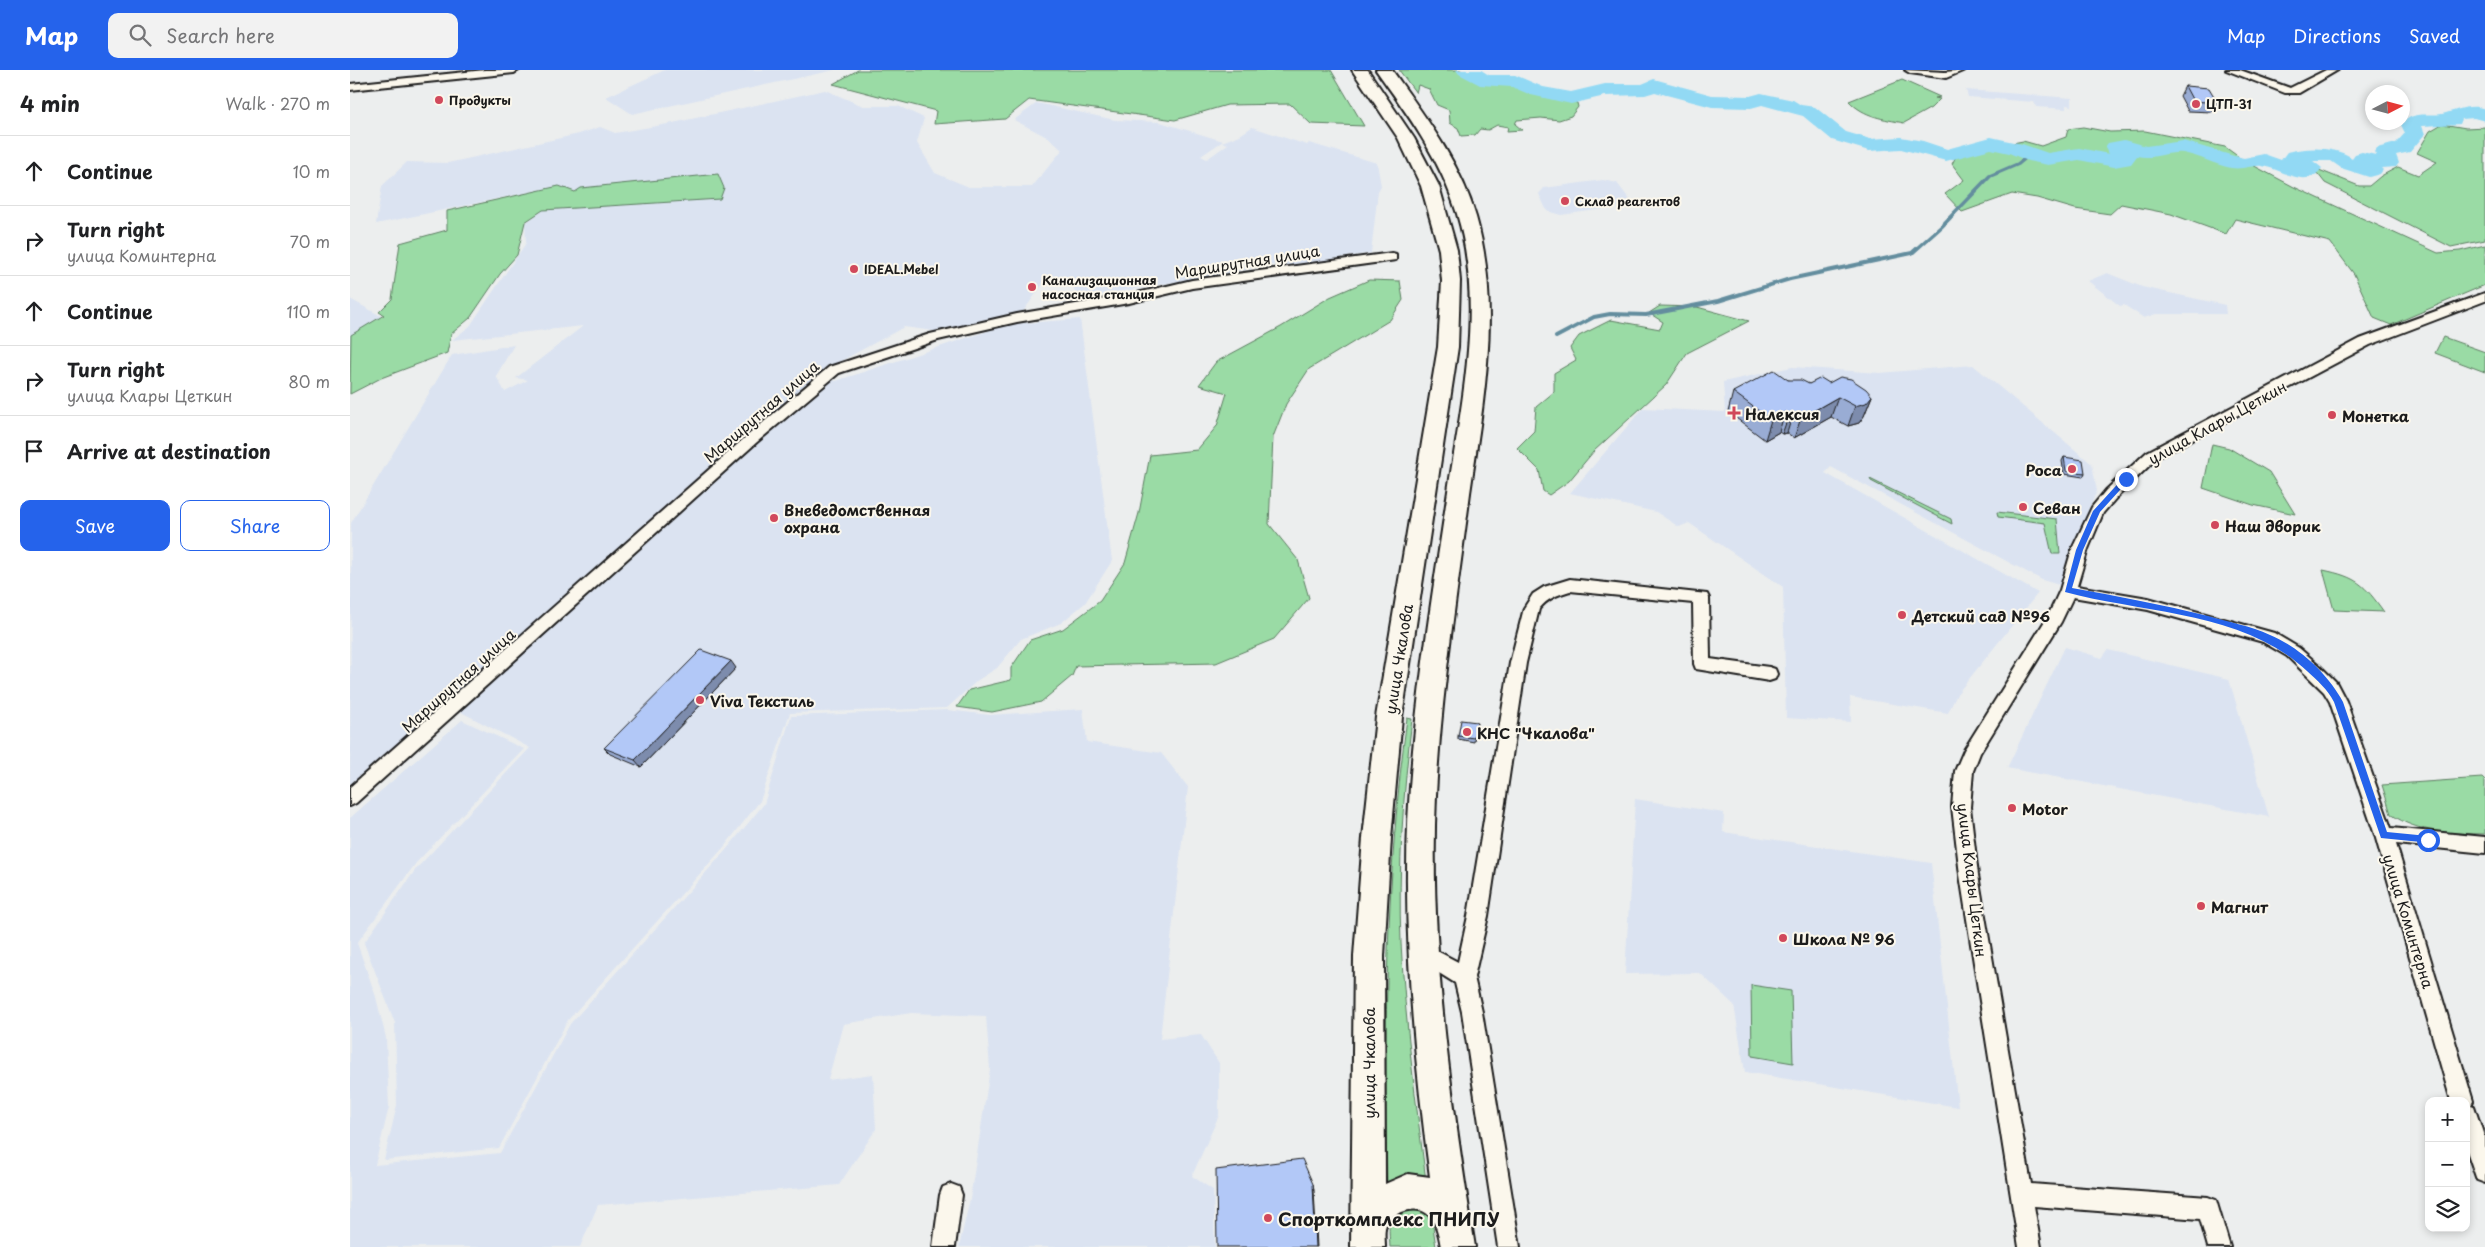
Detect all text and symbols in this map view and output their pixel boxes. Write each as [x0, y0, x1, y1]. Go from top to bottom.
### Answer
search box [108, 13, 458, 58]
text: Map [25, 17, 78, 53]
icon: search [126, 21, 154, 49]
text: Search here [166, 21, 275, 49]
text: Map [2227, 22, 2265, 49]
text: Directions [2293, 22, 2381, 49]
text: Saved [2409, 22, 2460, 49]
north arrow [2365, 85, 2410, 130]
text: 4 min [20, 87, 80, 119]
text: Walk · 270 m [226, 91, 330, 115]
place label: Продукты [449, 91, 511, 109]
marker: Продукты [433, 94, 445, 106]
place label: ЦТП-31 [2206, 95, 2252, 113]
marker: ЦТП-31 [2190, 98, 2202, 110]
icon: ahead [20, 157, 48, 185]
text: Continue [67, 157, 153, 185]
text: 10 m [293, 159, 330, 183]
place label: Склад реагентов [1575, 192, 1680, 210]
marker: Склад реагентов [1559, 195, 1571, 207]
text: Turn right [67, 215, 165, 243]
icon: right [20, 227, 48, 255]
text: 70 m [290, 229, 330, 253]
street label: Маршрутная улица [1173, 238, 1322, 284]
text: улица Коминтерна [67, 243, 216, 267]
place label: IDEAL.Mebel [864, 260, 938, 278]
marker: IDEAL.Mebel [848, 263, 860, 275]
place label: Канализационная насосная станция [1042, 271, 1157, 303]
marker: Канализационная насосная станция [1026, 281, 1038, 293]
icon: ahead [20, 297, 48, 325]
text: Continue [67, 297, 153, 325]
text: 110 m [287, 299, 330, 323]
street label: Маршрутная улица [698, 354, 824, 468]
text: Turn right [67, 355, 165, 383]
icon: right [20, 367, 48, 395]
text: 80 m [288, 369, 330, 393]
street label: улица Клары Цеткин [2144, 374, 2290, 470]
text: улица Клары Цеткин [67, 383, 232, 407]
place label: Налексия [1745, 402, 1820, 425]
place label: Монетка [2342, 404, 2410, 427]
marker: Налексия [1727, 406, 1741, 420]
marker: Монетка [2326, 409, 2338, 421]
icon: arrive [20, 437, 48, 465]
text: Arrive at destination [67, 437, 271, 465]
place label: Роса [2026, 458, 2062, 481]
marker: Роса [2066, 463, 2078, 475]
route end [2115, 468, 2138, 491]
place label: Севан [2033, 496, 2081, 519]
place label: Вневедомственная охрана [784, 498, 930, 538]
button: Save [20, 500, 170, 551]
button: Share [180, 500, 330, 551]
marker: Севан [2017, 501, 2029, 513]
marker: Вневедомственная охрана [768, 512, 780, 524]
place label: Наш дворик [2225, 514, 2321, 537]
marker: Наш дворик [2209, 519, 2221, 531]
street label: улица Чкалова [1378, 602, 1418, 716]
place label: Детский сад №96 [1911, 604, 2050, 627]
marker: Детский сад №96 [1896, 609, 1908, 621]
street label: Маршрутная улица [396, 622, 520, 737]
place label: Viva Текстиль [710, 689, 814, 712]
marker: Viva Текстиль [694, 694, 706, 706]
place label: КНС "Чкалова" [1477, 721, 1595, 744]
marker: КНС "Чкалова" [1461, 726, 1473, 738]
place label: Motor [2022, 797, 2068, 820]
street label: улица Клары Цеткин [1952, 802, 1994, 958]
marker: Motor [2006, 802, 2018, 814]
route start [2417, 829, 2440, 852]
street label: улица Коминтерна [2378, 851, 2441, 992]
place label: Магнит [2211, 895, 2269, 918]
marker: Магнит [2195, 900, 2207, 912]
place label: Школа № 96 [1793, 927, 1895, 950]
marker: Школа № 96 [1777, 932, 1789, 944]
street label: улица Чкалова [1357, 1007, 1380, 1119]
map controls [2425, 1097, 2470, 1232]
button: + [2425, 1097, 2470, 1142]
button: − [2425, 1142, 2470, 1187]
button: layers [2425, 1187, 2470, 1232]
place label: Спорткомплекс ПНИПУ [1278, 1205, 1500, 1232]
marker: Спорткомплекс ПНИПУ [1262, 1212, 1274, 1224]

